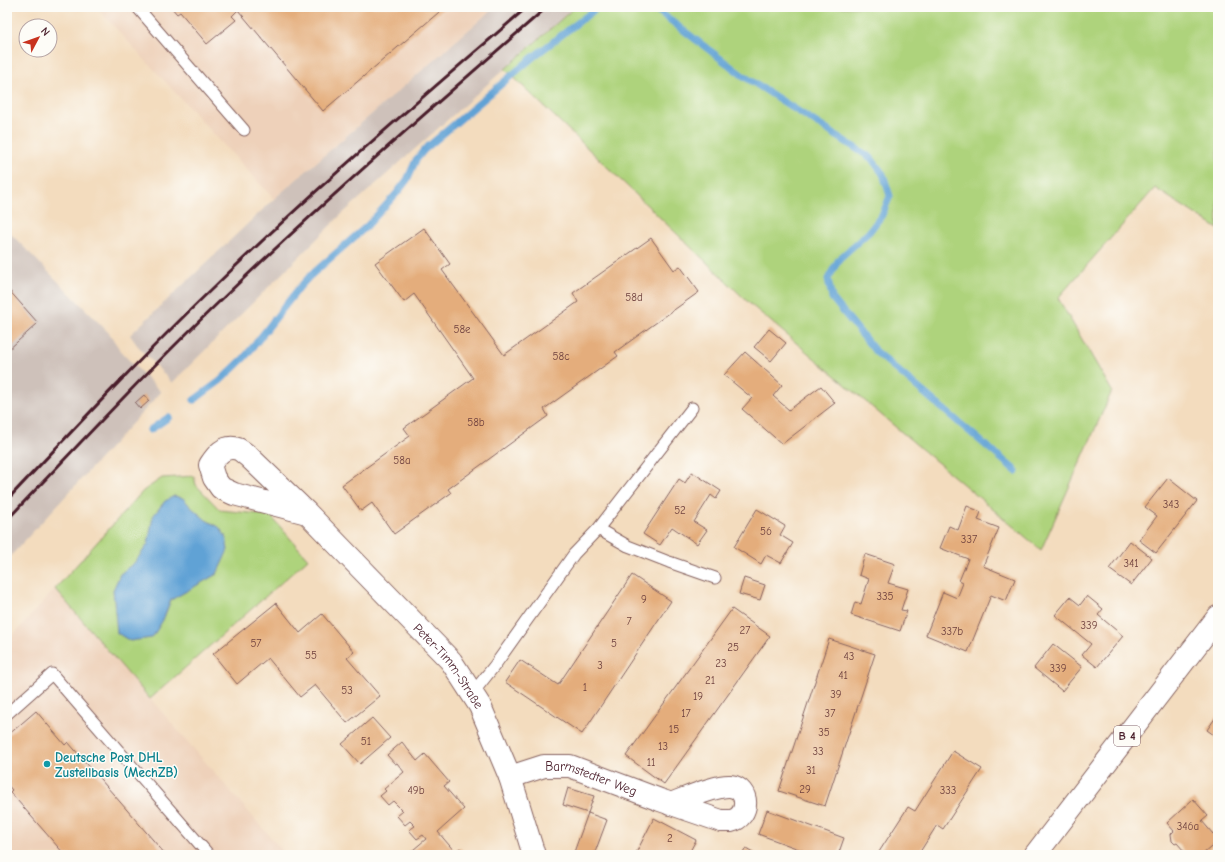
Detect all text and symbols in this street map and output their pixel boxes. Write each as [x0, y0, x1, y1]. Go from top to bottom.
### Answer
north arrow [18, 18, 58, 58]
text: N [38, 25, 52, 39]
house number: 58d [625, 291, 643, 304]
house number: 58e [453, 323, 471, 336]
house number: 58c [553, 350, 570, 363]
house number: 58b [467, 416, 485, 429]
house number: 58a [393, 454, 411, 467]
house number: 343 [1163, 498, 1179, 511]
house number: 52 [674, 504, 686, 517]
house number: 56 [760, 525, 772, 538]
house number: 337 [961, 533, 977, 546]
house number: 341 [1123, 557, 1139, 570]
house number: 335 [876, 590, 894, 603]
house number: 9 [641, 593, 647, 606]
house number: 7 [626, 615, 632, 628]
house number: 339 [1081, 619, 1098, 632]
street label: Peter-Timm-Straße [411, 620, 487, 711]
house number: 27 [740, 624, 750, 637]
house number: 337b [941, 625, 963, 638]
house number: 57 [250, 637, 262, 650]
house number: 5 [611, 637, 617, 650]
house number: 25 [727, 641, 739, 654]
house number: 55 [305, 649, 317, 662]
house number: 43 [844, 650, 854, 663]
house number: 23 [715, 657, 727, 670]
house number: 3 [597, 659, 603, 672]
house number: 339 [1050, 662, 1067, 675]
house number: 41 [838, 669, 848, 682]
house number: 21 [705, 674, 715, 687]
house number: 1 [583, 681, 587, 694]
house number: 53 [341, 684, 353, 697]
house number: 39 [830, 688, 842, 701]
house number: 19 [693, 690, 703, 703]
house number: 17 [681, 707, 691, 720]
house number: 37 [825, 707, 835, 720]
house number: 15 [669, 723, 679, 736]
house number: 35 [818, 726, 830, 739]
road number: B 4 [1114, 726, 1140, 746]
house number: 51 [361, 735, 371, 748]
house number: 13 [658, 740, 668, 753]
house number: 33 [812, 745, 824, 758]
place label: Deutsche Post DHL Zustellbasis (MechZB) [55, 750, 178, 780]
house number: 11 [647, 756, 655, 769]
street label: Barmstedter Weg [545, 757, 639, 798]
marker: Deutsche Post DHL Zustellbasis (MechZB) [42, 759, 52, 769]
house number: 31 [806, 764, 816, 777]
house number: 29 [799, 783, 811, 796]
house number: 49b [407, 784, 425, 797]
house number: 333 [940, 784, 956, 797]
house number: 346a [1177, 820, 1199, 833]
house number: 2 [667, 832, 673, 845]

